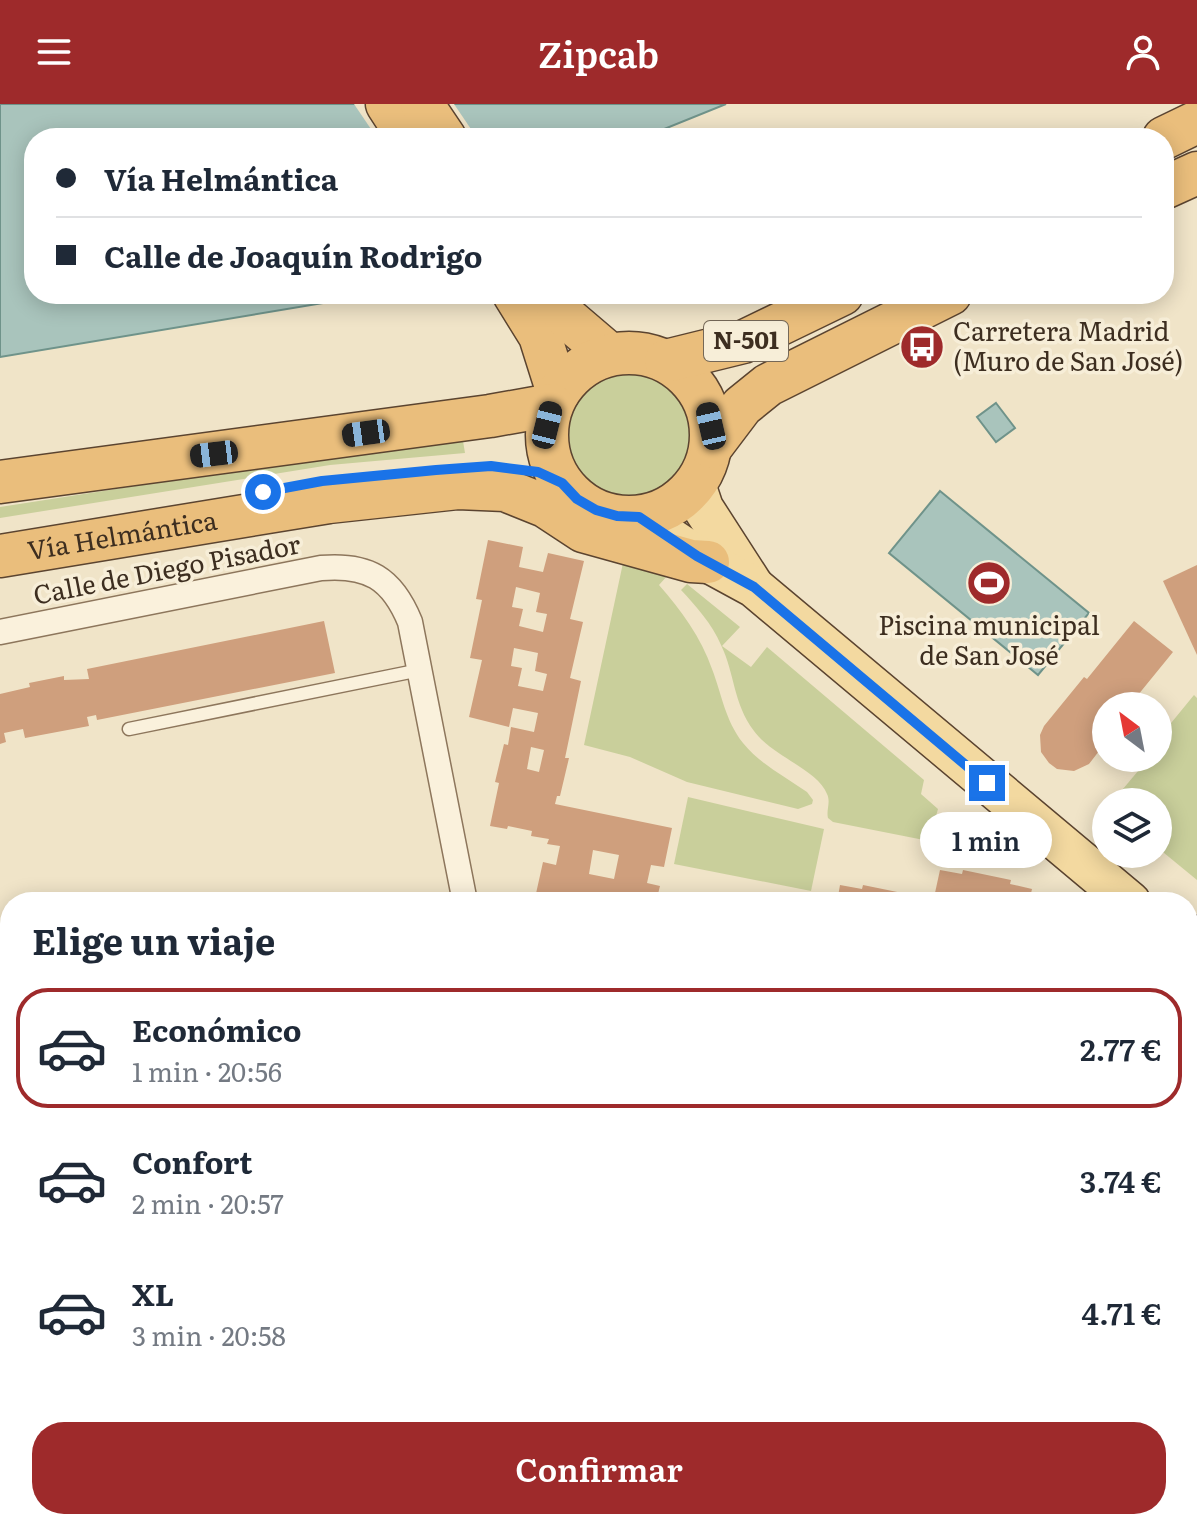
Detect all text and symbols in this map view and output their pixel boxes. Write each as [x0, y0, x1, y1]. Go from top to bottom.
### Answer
text: Zipcab [538, 26, 659, 79]
icon: menu [32, 30, 76, 74]
icon: person [1121, 30, 1165, 74]
text: Vía Helmántica [104, 156, 338, 200]
text: Calle de Joaquín Rodrigo [104, 233, 482, 277]
place label: Carretera Madrid (Muro de San José) [953, 310, 1183, 379]
road number: N-501 [704, 321, 788, 361]
bus stop icon: Carretera Madrid (Muro de San José) [898, 323, 946, 371]
car [530, 399, 564, 451]
car [694, 400, 728, 452]
car [341, 418, 391, 448]
car [189, 439, 239, 469]
route start [245, 474, 281, 510]
street label: Vía Helmántica [24, 499, 220, 568]
street label: Calle de Diego Pisador [30, 522, 304, 613]
sports icon: Piscina municipal de San José [965, 559, 1013, 607]
place label: Piscina municipal de San José [878, 604, 1100, 673]
north arrow [1092, 692, 1172, 772]
map controls [1092, 692, 1172, 868]
route end [969, 765, 1005, 801]
button: layers [1092, 788, 1172, 868]
callout: 1 min [921, 811, 1053, 867]
text: 1 min [952, 820, 1020, 859]
text: Elige un viaje [32, 913, 275, 966]
text: Económico [132, 1007, 301, 1051]
icon: car [36, 1012, 108, 1084]
text: 2.77 € [1080, 1026, 1162, 1070]
text: 1 min · 20:56 [132, 1051, 282, 1090]
text: Confort [132, 1139, 253, 1183]
icon: car [36, 1144, 108, 1216]
text: 3.74 € [1080, 1158, 1162, 1202]
text: 2 min · 20:57 [132, 1183, 284, 1222]
text: XL [132, 1271, 174, 1315]
icon: car [36, 1276, 108, 1348]
text: 4.71 € [1082, 1290, 1162, 1334]
text: 3 min · 20:58 [132, 1315, 286, 1354]
button: Confirmar [32, 1422, 1166, 1514]

